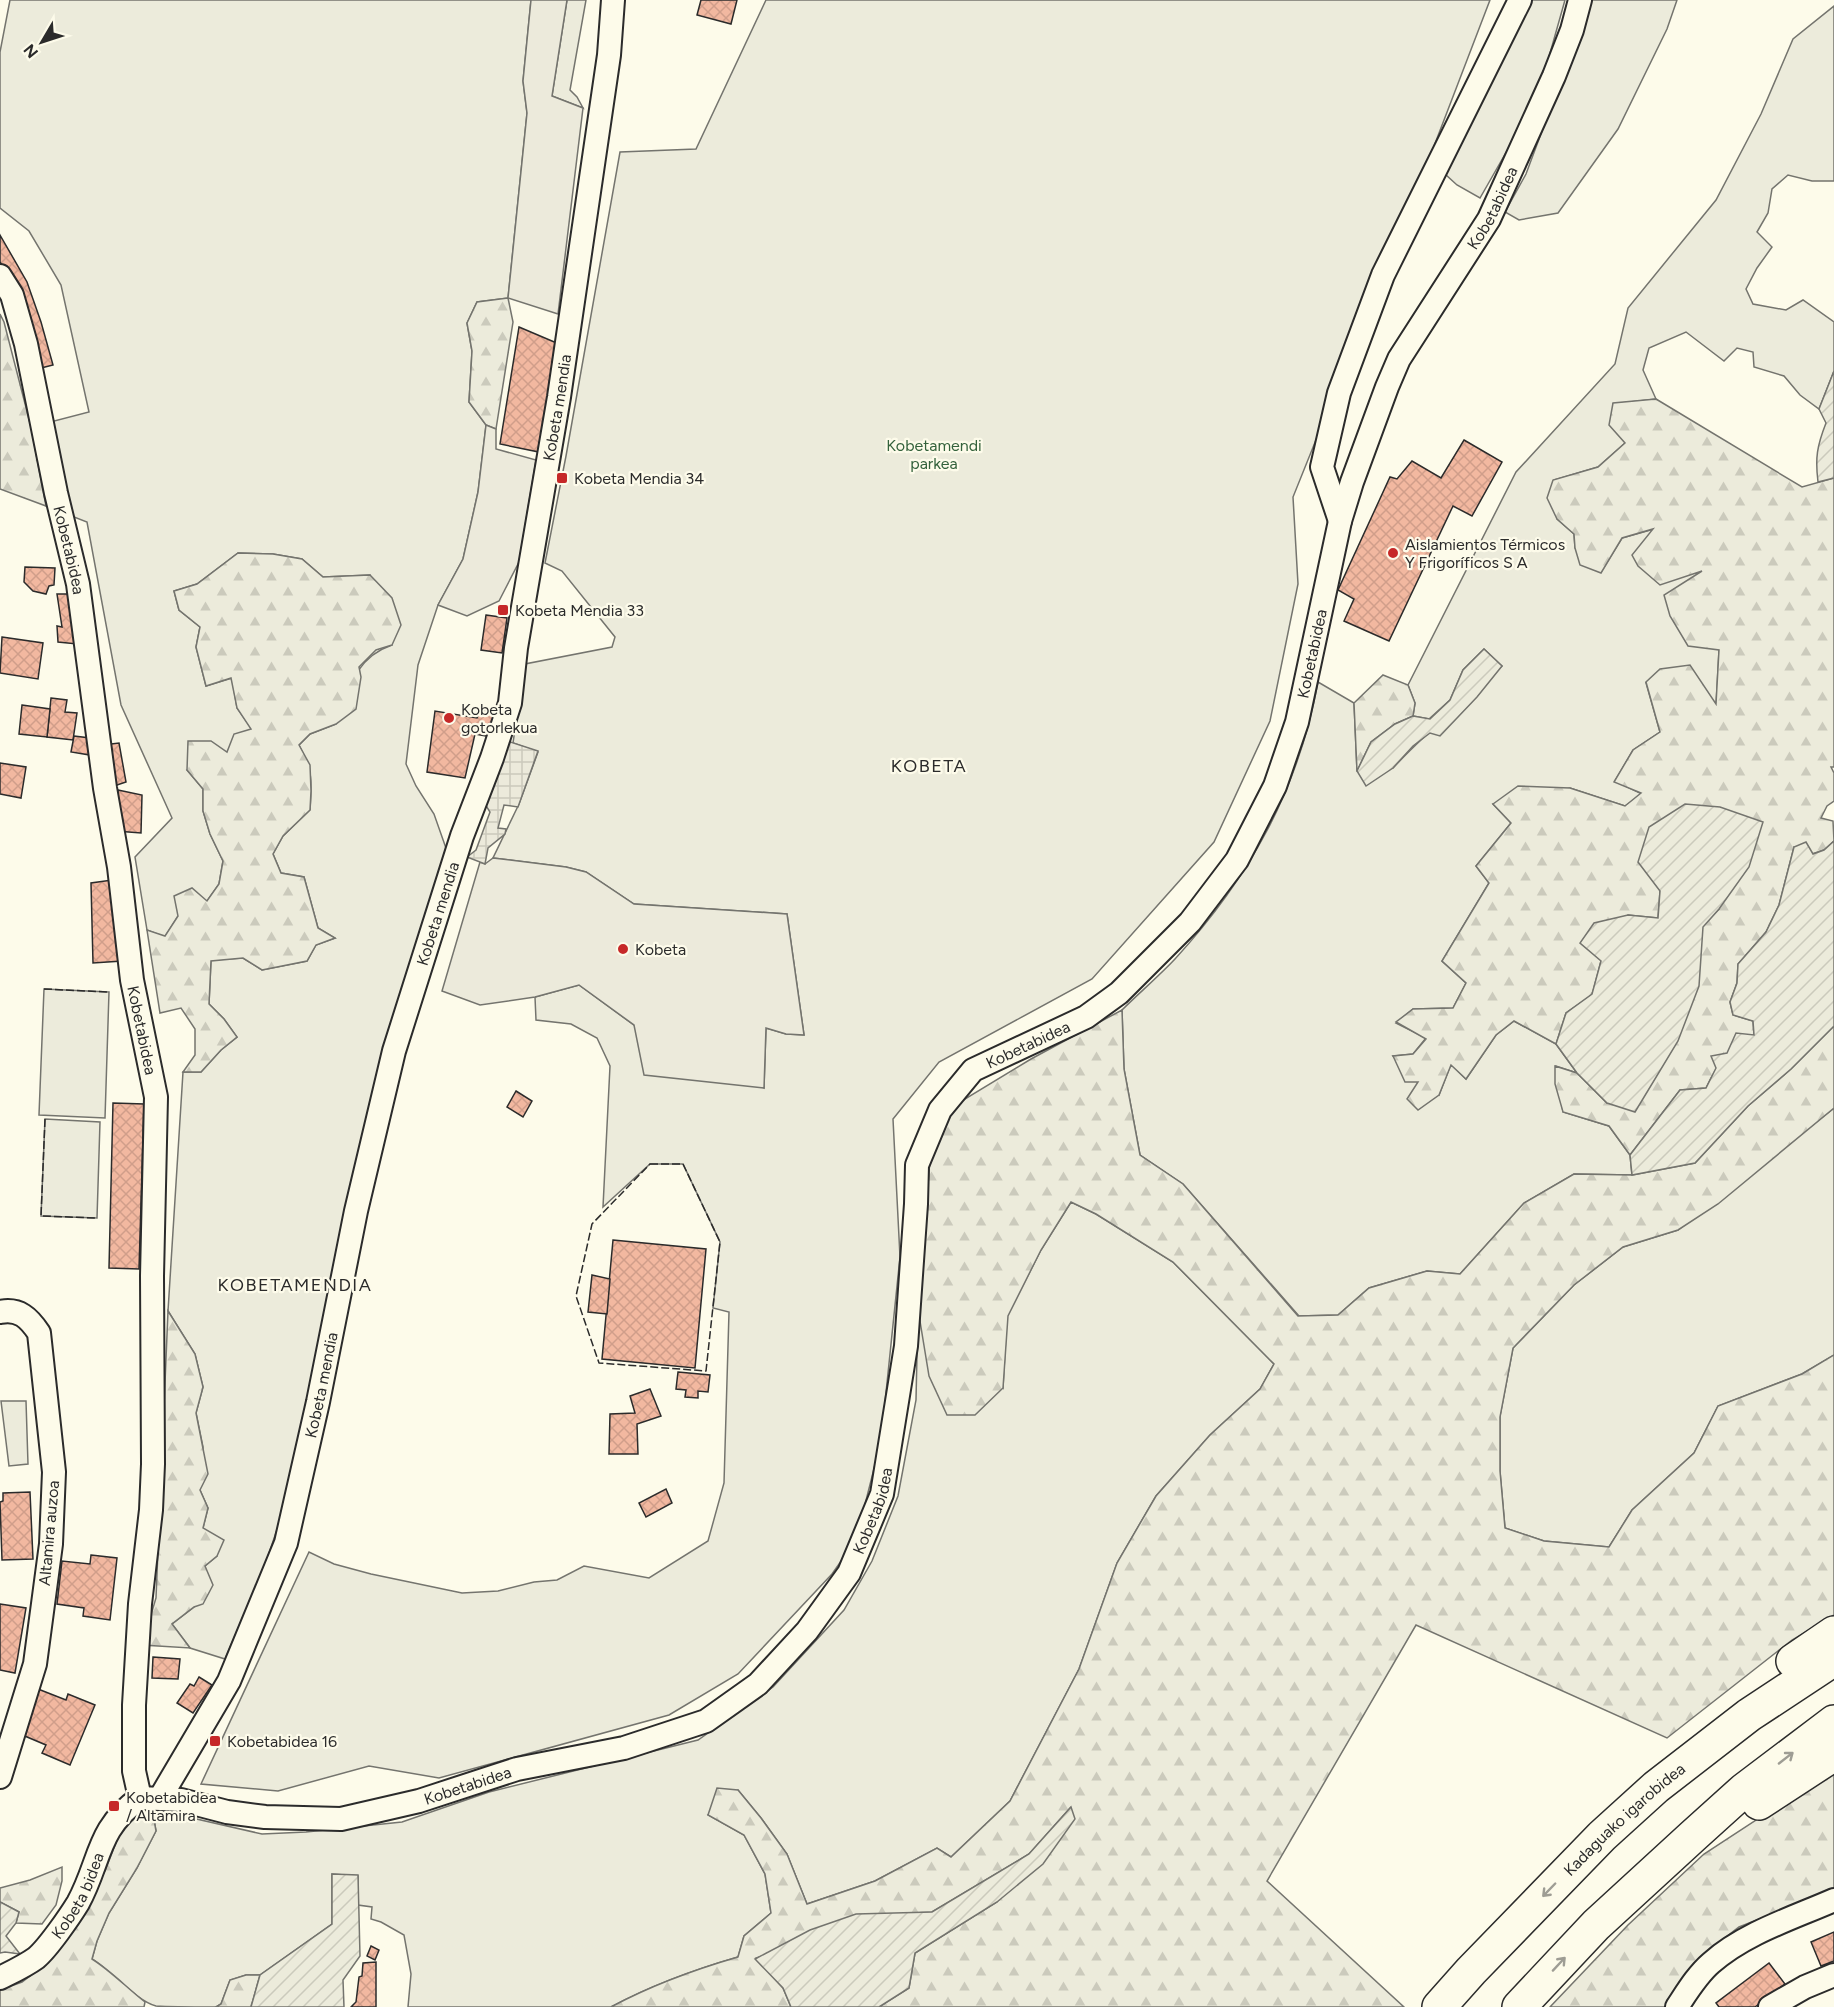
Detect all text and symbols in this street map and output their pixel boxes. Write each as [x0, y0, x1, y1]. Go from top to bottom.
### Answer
north arrow [12, 12, 72, 72]
text: N [19, 40, 42, 62]
street label: Kobetabidea [1463, 163, 1521, 253]
street label: Kobeta mendia [539, 353, 575, 462]
park label: Kobetamendi parkea [886, 436, 982, 473]
place label: Kobeta Mendia 34 [574, 469, 704, 488]
marker: Kobeta Mendia 34 [555, 471, 569, 485]
street label: Kobetabidea [50, 504, 89, 595]
place label: Aislamientos Térmicos Y Frigoríficos S A [1405, 535, 1565, 572]
marker: Aislamientos Térmicos Y Frigoríficos S A [1386, 546, 1400, 560]
place label: Kobeta Mendia 33 [515, 601, 644, 620]
marker: Kobeta Mendia 33 [496, 603, 510, 617]
street label: Kobetabidea [1293, 607, 1330, 700]
place label: Kobeta gotorlekua [461, 700, 537, 737]
marker: Kobeta gotorlekua [442, 711, 456, 725]
district label: KOBETA [891, 755, 967, 777]
street label: Kobeta mendia [412, 859, 463, 968]
place label: Kobeta [635, 940, 686, 959]
marker: Kobeta [616, 942, 630, 956]
street label: Kobetabidea [124, 984, 161, 1076]
street label: Kobetabidea [983, 1016, 1073, 1072]
district label: KOBETAMENDIA [218, 1274, 372, 1296]
street label: Kobeta mendia [301, 1330, 341, 1440]
street label: Kobetabidea [849, 1466, 896, 1557]
street label: Altamira auzoa [35, 1479, 63, 1587]
place label: Kobetabidea 16 [227, 1732, 337, 1751]
marker: Kobetabidea 16 [208, 1734, 222, 1748]
one-way arrow [1777, 1751, 1793, 1764]
street label: Kadaguako igarobidea [1559, 1759, 1689, 1879]
street label: Kobetabidea [421, 1762, 514, 1808]
place label: Kobetabidea / Altamira [126, 1788, 217, 1825]
marker: Kobetabidea / Altamira [107, 1799, 121, 1813]
street label: Kobeta bidea [47, 1850, 107, 1942]
one-way arrow [1542, 1883, 1557, 1898]
one-way arrow [1552, 1957, 1567, 1972]

